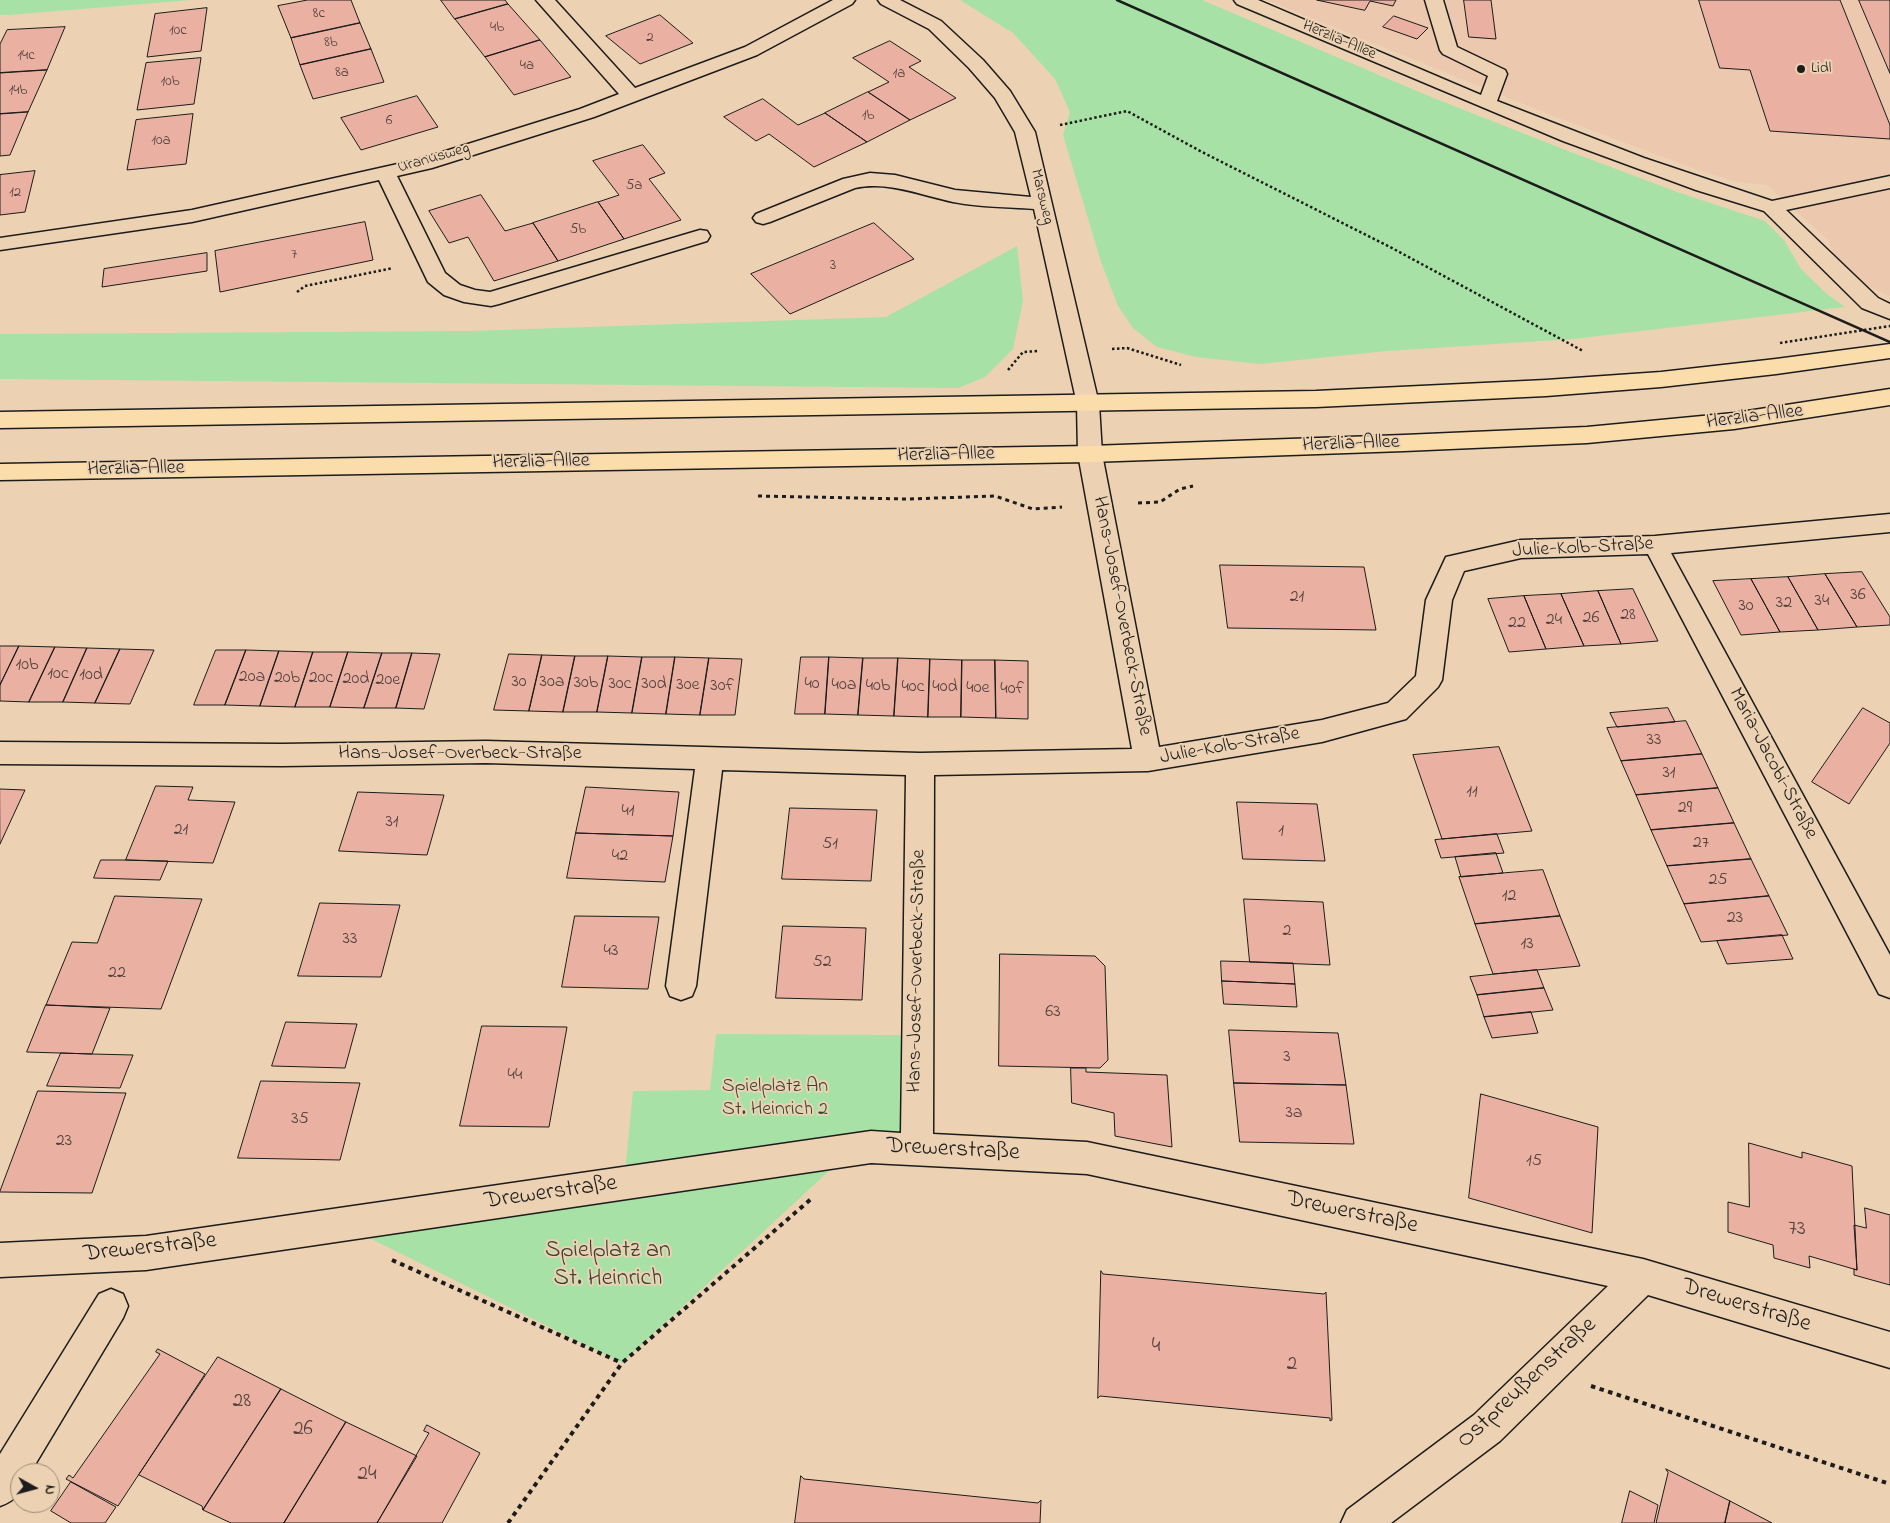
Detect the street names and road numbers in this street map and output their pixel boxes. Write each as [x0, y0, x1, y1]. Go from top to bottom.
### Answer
street label: Herzlia-Allee [1299, 17, 1379, 65]
street label: Uranusweg [396, 140, 472, 178]
street label: Marsweg [1025, 167, 1057, 227]
street label: Herzlia-Allee [1705, 400, 1805, 436]
street label: Herzlia-Allee [1302, 431, 1400, 459]
street label: Herzlia-Allee [897, 443, 995, 469]
street label: Herzlia-Allee [492, 450, 590, 476]
street label: Herzlia-Allee [87, 457, 185, 483]
street label: Hans-Josef-Overbeck-Straße [1086, 494, 1156, 738]
street label: Julie-Kolb-Straße [1512, 533, 1654, 565]
street label: Maria-Jacobi-Straße [1722, 684, 1822, 844]
street label: Julie-Kolb-Straße [1158, 723, 1302, 771]
street label: Hans-Josef-Overbeck-Straße [338, 743, 582, 767]
street label: Hans-Josef-Overbeck-Straße [904, 849, 932, 1093]
street label: Drewerstraße [885, 1133, 1021, 1169]
street label: Drewerstraße [483, 1170, 619, 1218]
street label: Drewerstraße [1284, 1186, 1420, 1242]
street label: Drewerstraße [82, 1228, 218, 1270]
street label: Drewerstraße [1678, 1274, 1814, 1340]
street label: Ostpreußenstraße [1452, 1312, 1604, 1456]

